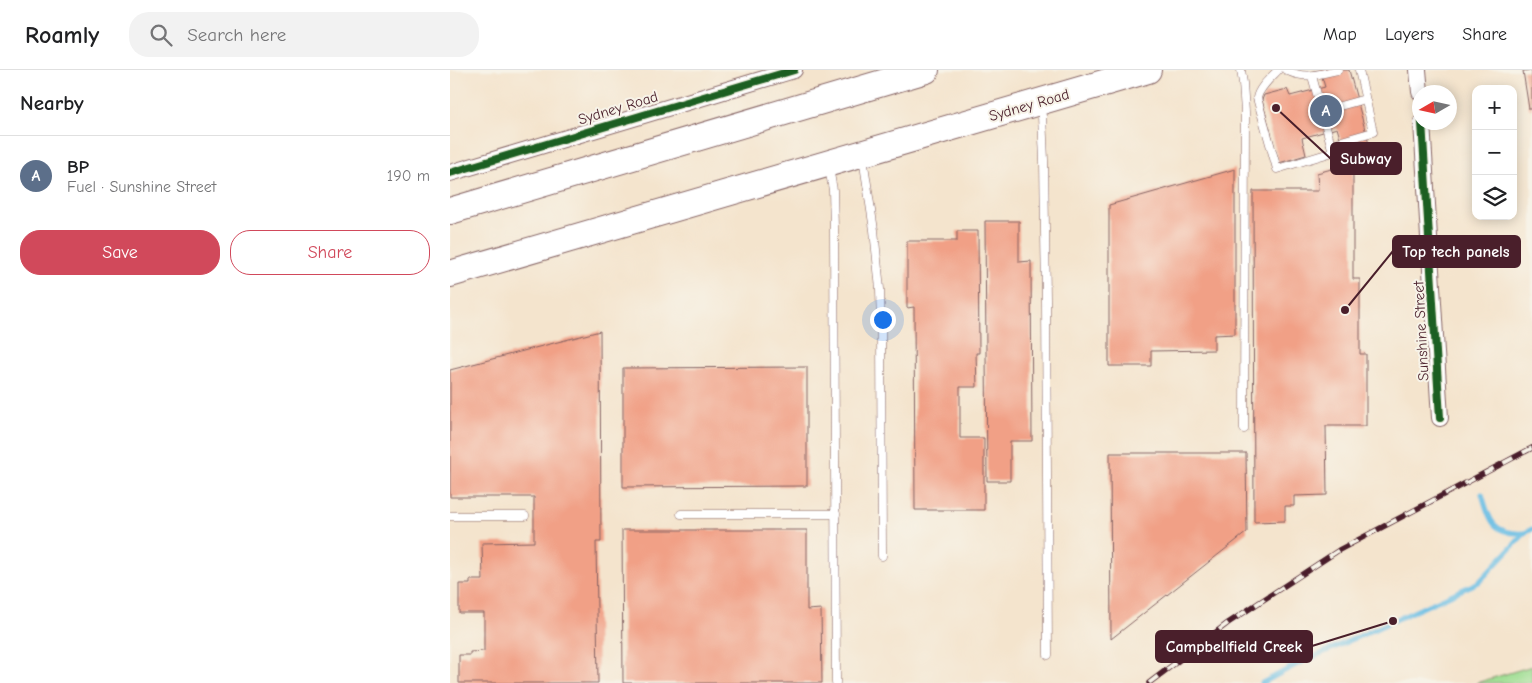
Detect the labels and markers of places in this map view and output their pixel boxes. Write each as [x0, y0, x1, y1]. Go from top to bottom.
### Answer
pin: A [1310, 92, 1342, 130]
callout: Subway [1331, 143, 1401, 174]
callout: Top tech panels [1393, 236, 1520, 267]
callout: Campbellfield Creek [1156, 631, 1312, 662]

